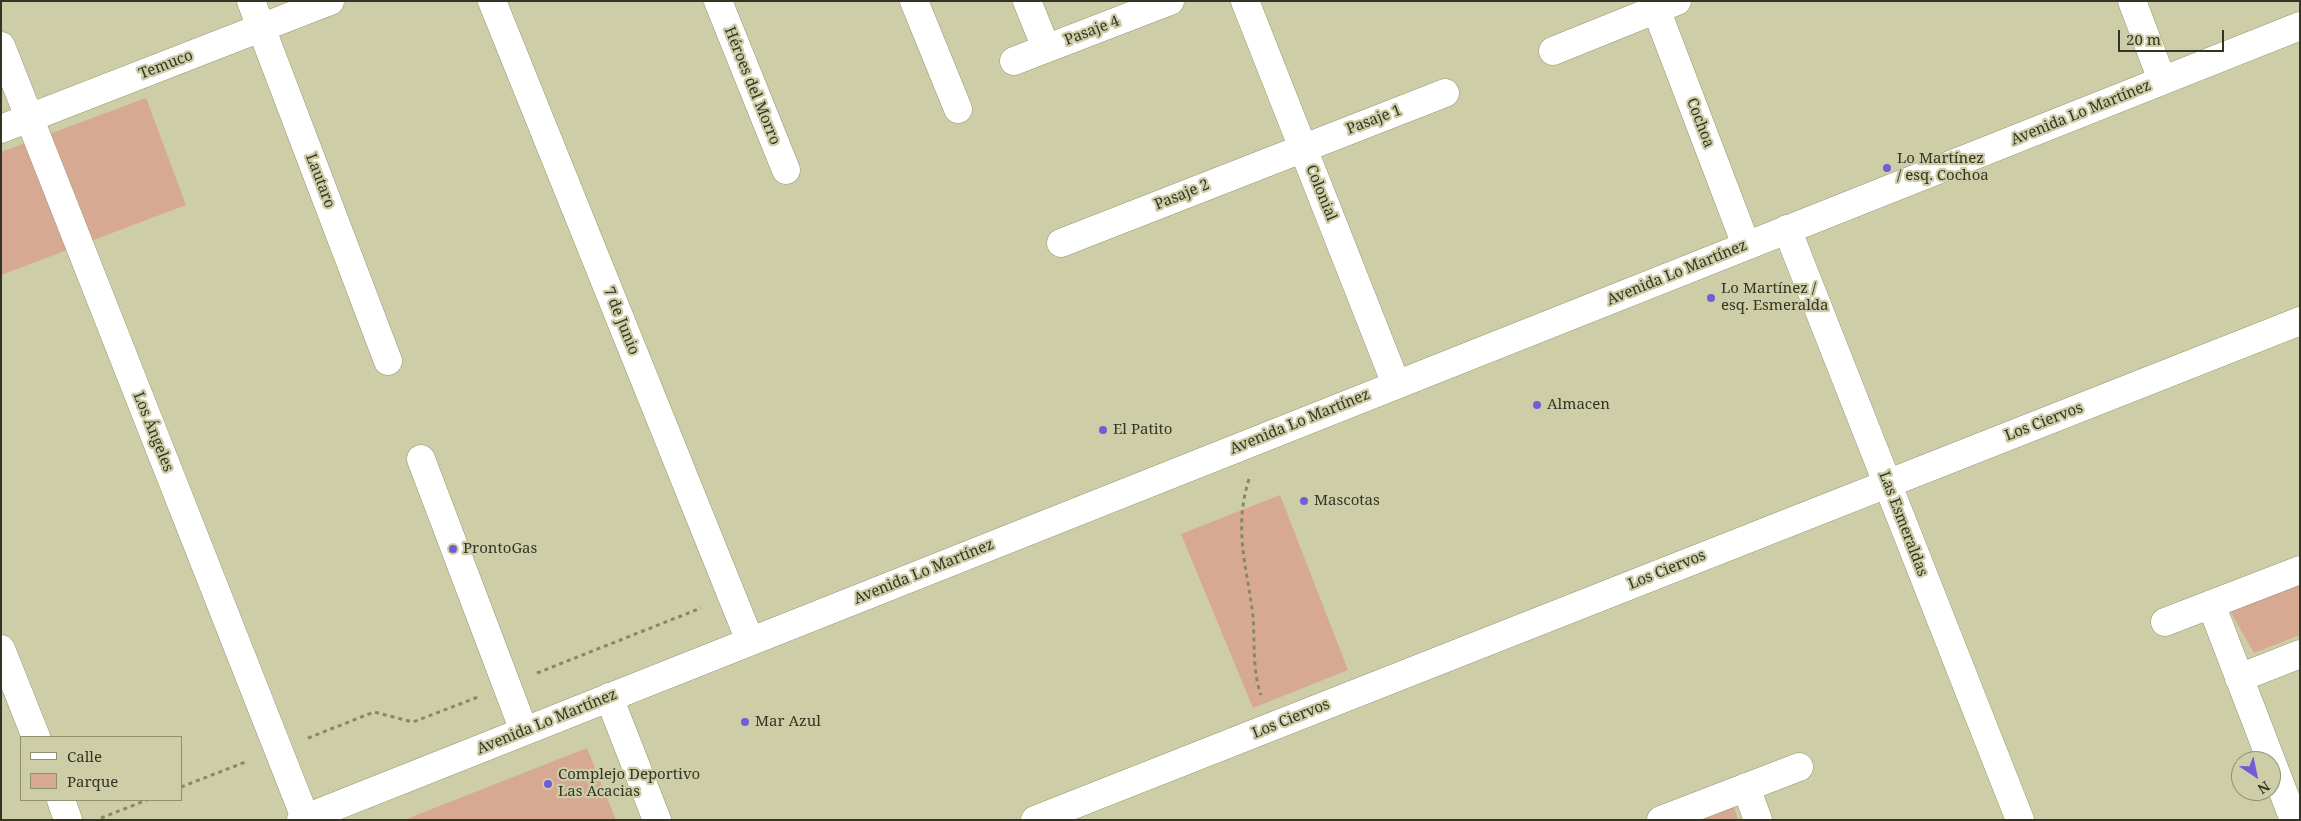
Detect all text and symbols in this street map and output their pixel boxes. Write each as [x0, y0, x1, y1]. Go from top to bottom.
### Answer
street label: Pasaje 4 [1062, 12, 1122, 50]
scale bar [2121, 20, 2227, 52]
street label: Héroes del Morro [720, 24, 784, 148]
text: 20 m [2126, 29, 2161, 49]
street label: Temuco [137, 47, 195, 83]
street label: Avenida Lo Martínez [2008, 77, 2154, 149]
street label: Cochoa [1682, 96, 1718, 150]
street label: Pasaje 1 [1344, 101, 1404, 139]
place label: Lo Martínez / esq. Cochoa [1897, 150, 1989, 185]
street label: Lautaro [301, 151, 339, 211]
street label: Colonial [1302, 162, 1340, 224]
marker: Lo Martínez / esq. Cochoa [1881, 162, 1893, 174]
street label: Pasaje 2 [1152, 176, 1212, 214]
street label: Avenida Lo Martínez [1604, 237, 1750, 309]
place label: Lo Martínez / esq. Esmeralda [1721, 280, 1828, 315]
street label: 7 de Junio [599, 285, 643, 357]
marker: Lo Martínez / esq. Esmeralda [1705, 292, 1717, 304]
street label: Avenida Lo Martínez [1227, 386, 1373, 458]
street label: Los Ángeles [129, 389, 177, 475]
place label: Almacen [1547, 396, 1610, 414]
marker: Almacen [1531, 399, 1543, 411]
street label: Los Ciervos [2003, 399, 2085, 445]
place label: El Patito [1113, 421, 1172, 439]
marker: El Patito [1097, 424, 1109, 436]
street label: Las Esmeraldas [1875, 469, 1931, 579]
place label: Mascotas [1314, 492, 1380, 510]
marker: Mascotas [1298, 495, 1310, 507]
street label: Avenida Lo Martínez [851, 536, 997, 608]
place label: ProntoGas [463, 540, 537, 558]
marker: ProntoGas [447, 543, 459, 555]
street label: Los Ciervos [1626, 546, 1708, 594]
street label: Avenida Lo Martínez [474, 686, 620, 758]
street label: Los Ciervos [1250, 695, 1332, 743]
place label: Mar Azul [755, 713, 821, 731]
marker: Mar Azul [739, 716, 751, 728]
legend [20, 736, 182, 801]
text: Calle [67, 746, 102, 766]
north arrow [2231, 751, 2281, 801]
place label: Complejo Deportivo Las Acacias [558, 766, 700, 801]
text: Parque [67, 771, 118, 791]
text: N [2254, 777, 2274, 799]
marker: Complejo Deportivo Las Acacias [542, 778, 554, 790]

